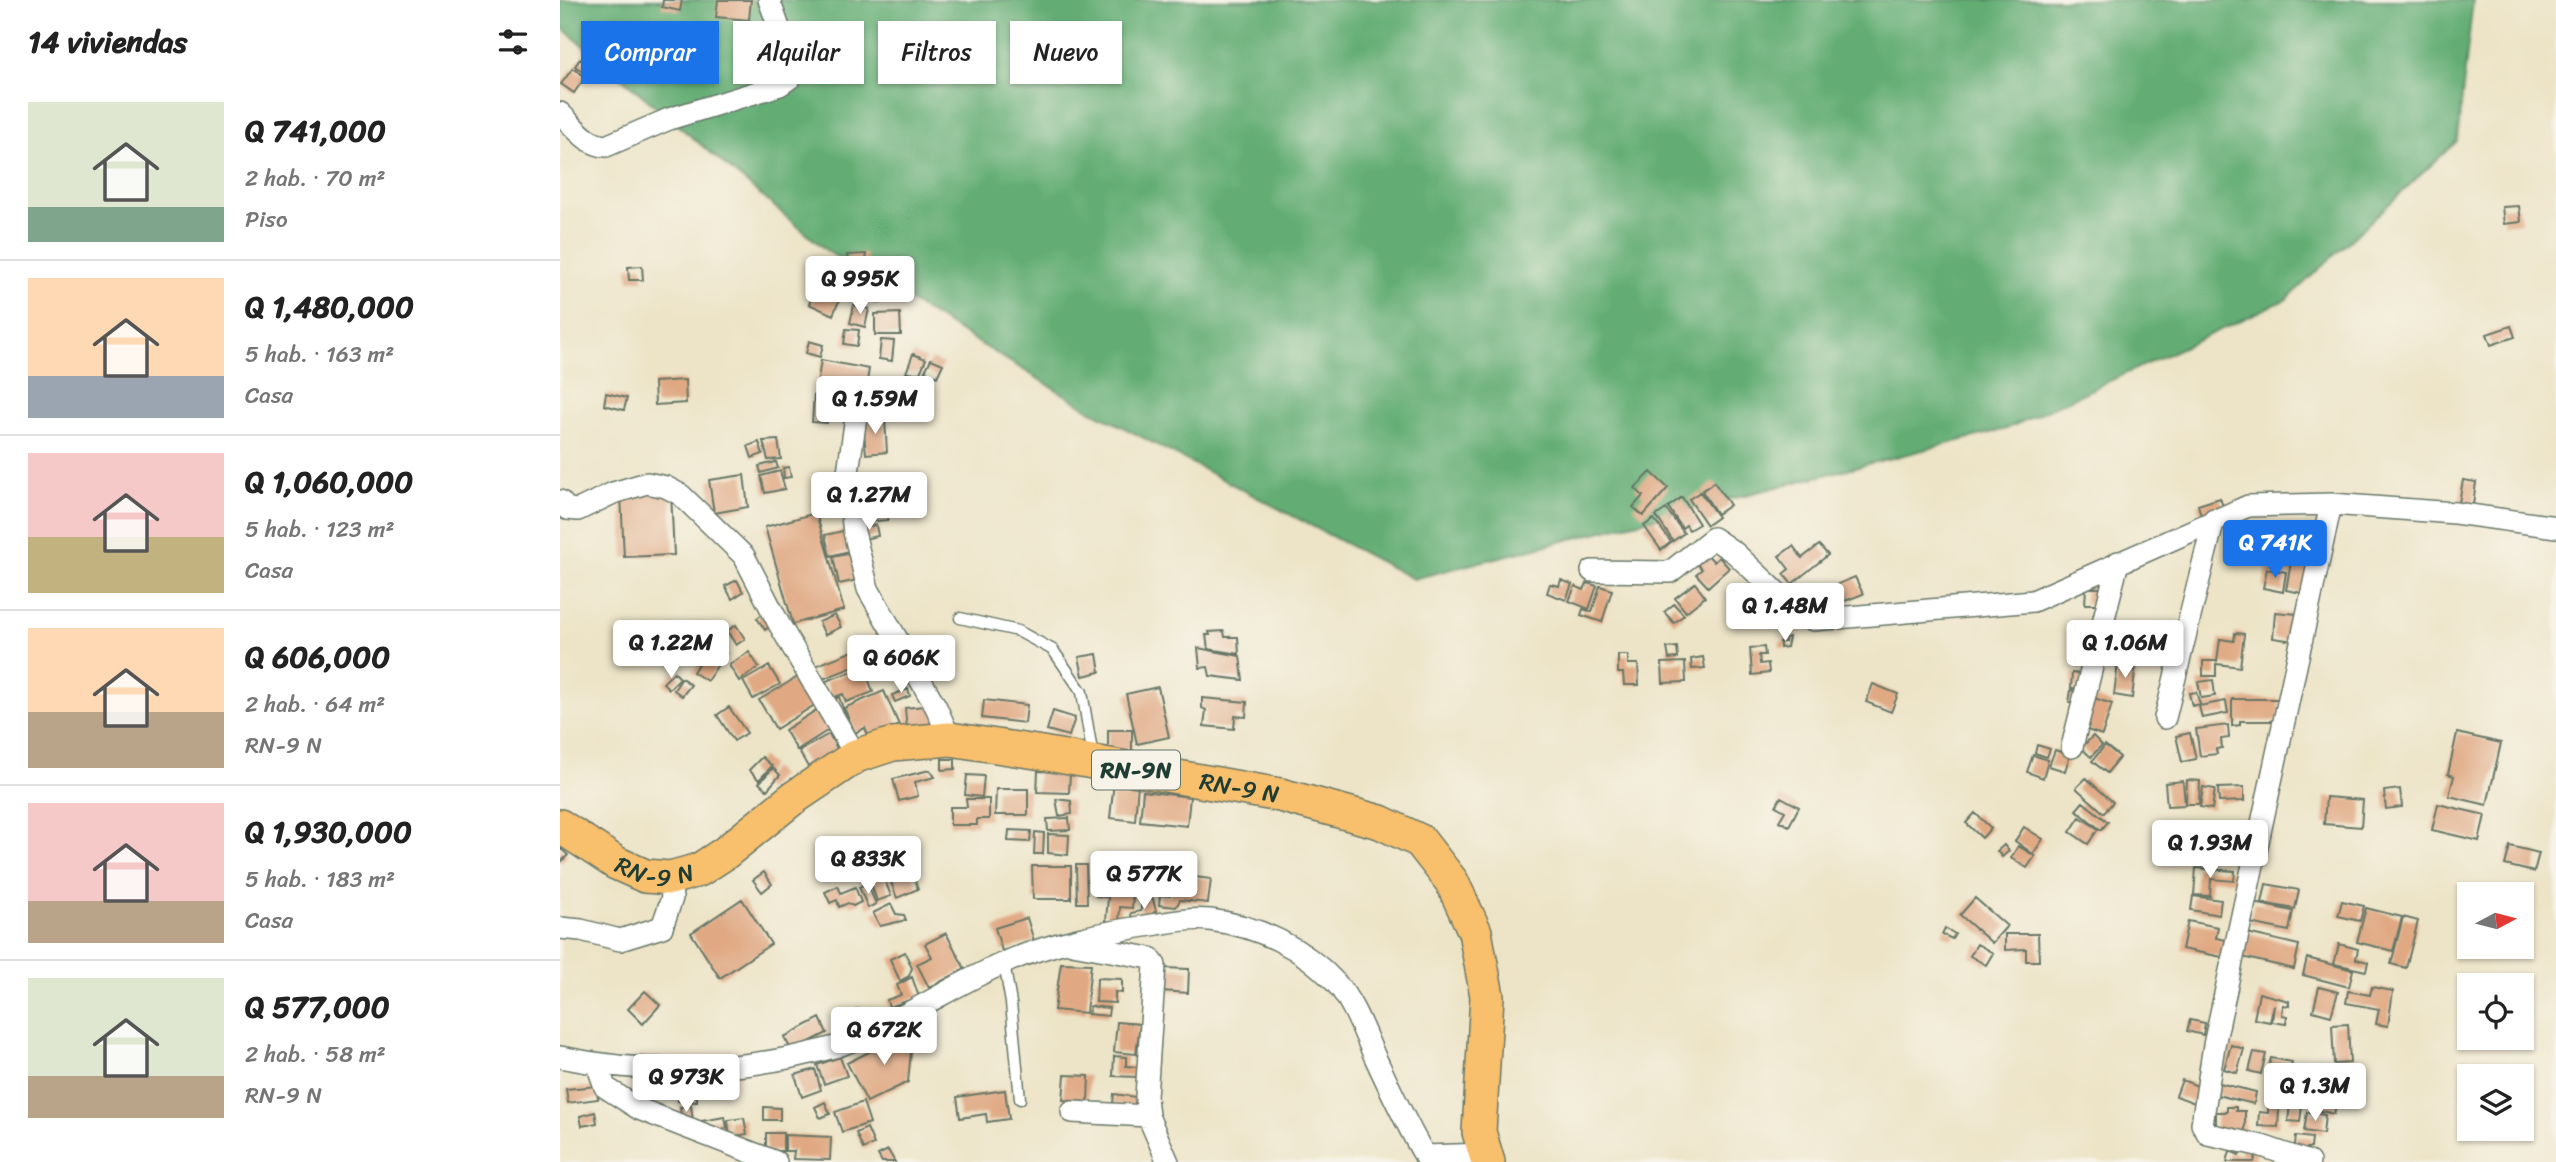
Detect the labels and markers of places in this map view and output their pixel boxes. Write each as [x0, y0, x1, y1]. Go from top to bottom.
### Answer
pin: Q 995K [803, 256, 917, 316]
pin: Q 1.59M [810, 376, 940, 436]
pin: Q 1.27M [804, 472, 934, 532]
pin: Q 741K [2218, 520, 2332, 580]
pin: Q 1.48M [1720, 584, 1850, 643]
pin: Q 1.22M [606, 620, 736, 680]
pin: Q 1.06M [2060, 620, 2190, 680]
pin: Q 606K [844, 636, 958, 695]
pin: Q 1.93M [2145, 820, 2275, 880]
pin: Q 833K [811, 836, 925, 896]
pin: Q 577K [1087, 852, 1201, 911]
pin: Q 672K [827, 1007, 941, 1067]
pin: Q 973K [629, 1054, 743, 1114]
pin: Q 1.3M [2258, 1064, 2372, 1123]

